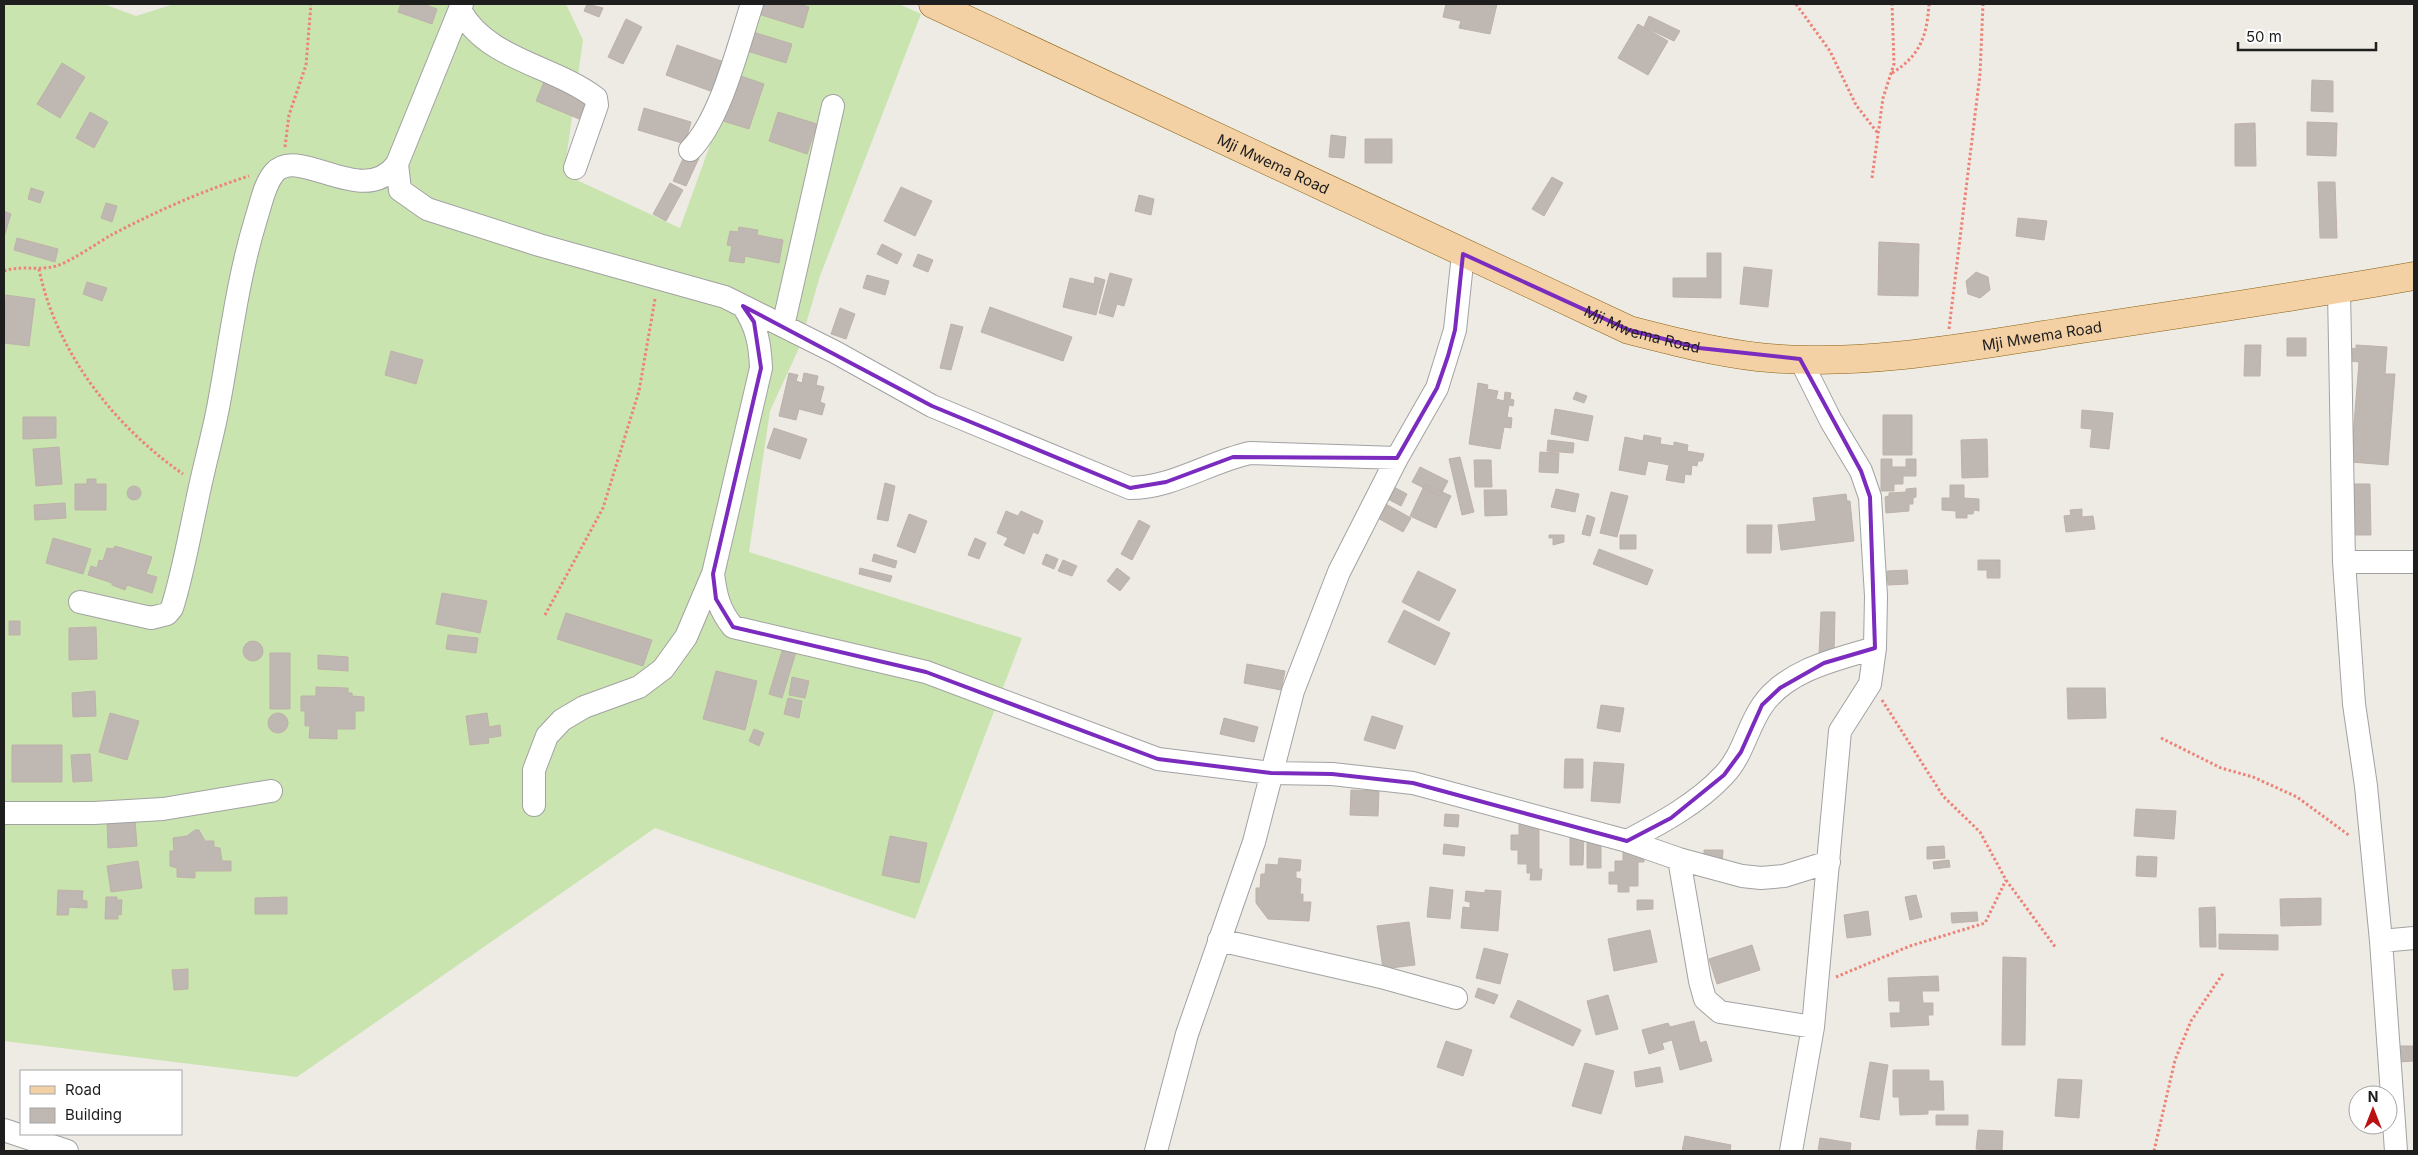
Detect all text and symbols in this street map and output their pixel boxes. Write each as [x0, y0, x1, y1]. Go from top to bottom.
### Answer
scale bar [2238, 20, 2376, 52]
text: 50 m [2246, 27, 2282, 46]
street label: Mji Mwema Road [1215, 129, 1332, 198]
street label: Mji Mwema Road [1581, 301, 1702, 357]
street label: Mji Mwema Road [1981, 317, 2103, 354]
legend [20, 1070, 182, 1135]
text: Road [65, 1080, 101, 1099]
north arrow [2348, 1085, 2398, 1135]
text: N [2368, 1088, 2378, 1105]
text: Building [65, 1105, 122, 1124]

